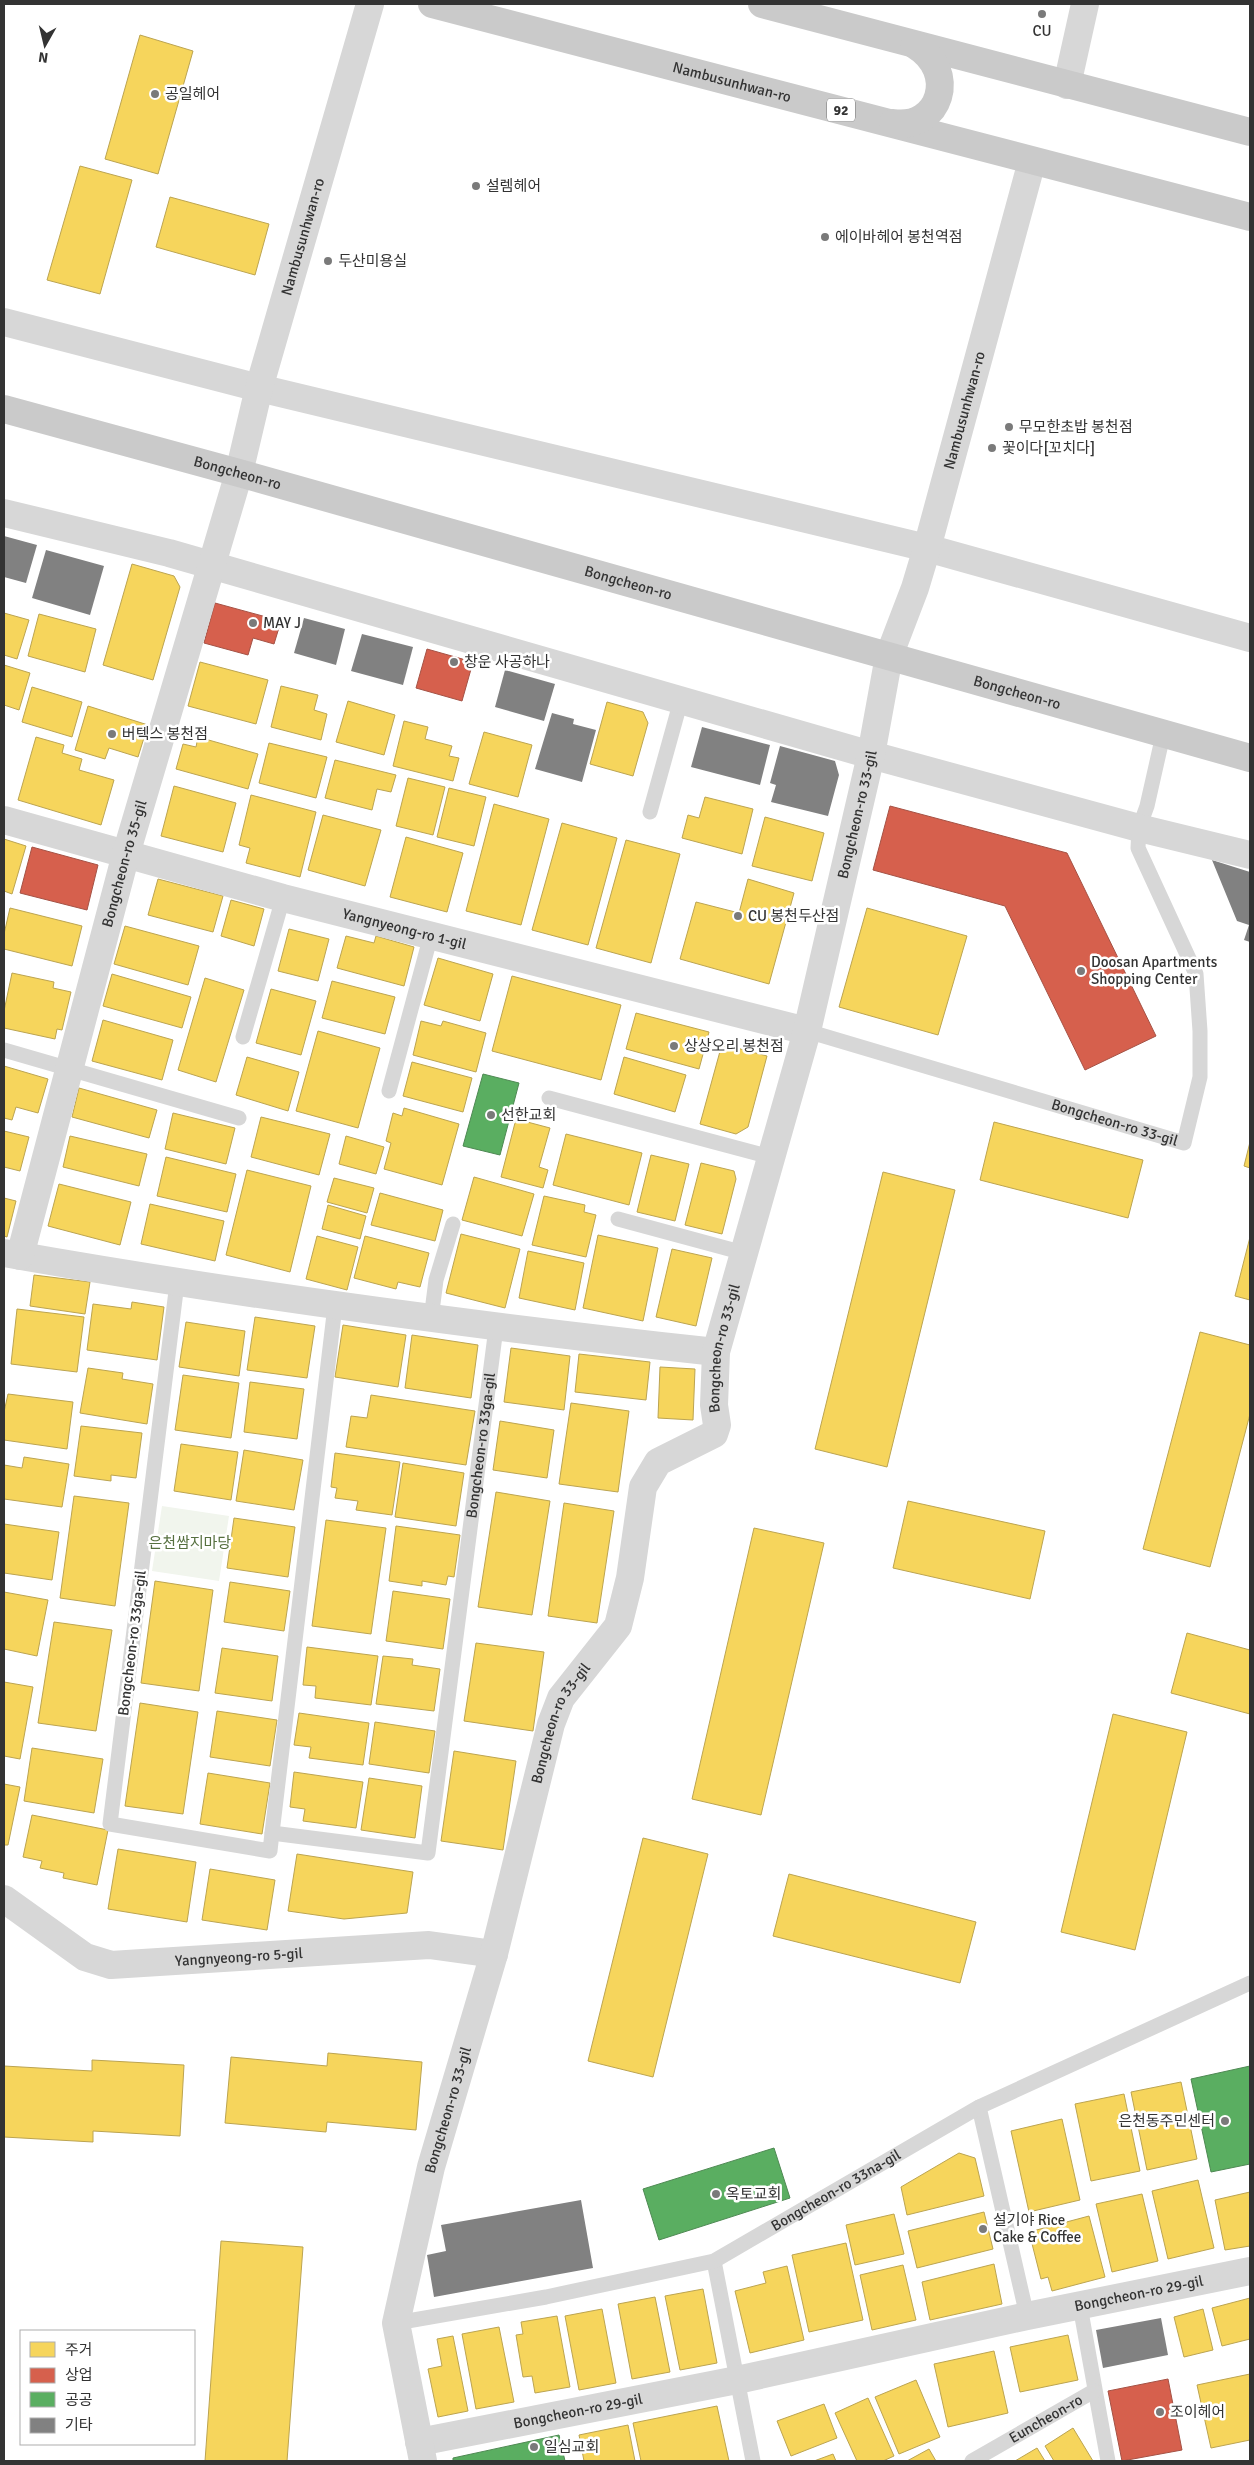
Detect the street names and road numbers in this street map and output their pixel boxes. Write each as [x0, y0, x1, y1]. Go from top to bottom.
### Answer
street label: Nambusunhwan-ro [671, 58, 793, 106]
road number: 92 [827, 98, 855, 122]
street label: Nambusunhwan-ro [277, 176, 328, 298]
street label: Nambusunhwan-ro [940, 349, 989, 471]
street label: Bongcheon-ro [192, 452, 283, 494]
street label: Bongcheon-ro [582, 562, 674, 604]
street label: Bongcheon-ro [971, 671, 1063, 713]
street label: Bongcheon-ro 33-gil [834, 749, 881, 881]
street label: Bongcheon-ro 35-gil [98, 798, 151, 929]
street label: Yangnyeong-ro 1-gil [340, 904, 468, 953]
street label: Bongcheon-ro 33-gil [1049, 1095, 1180, 1150]
street label: Bongcheon-ro 33-gil [705, 1282, 744, 1414]
street label: Bongcheon-ro 33ga-gil [462, 1372, 499, 1519]
street label: Bongcheon-ro 33ga-gil [114, 1569, 150, 1717]
street label: Bongcheon-ro 33-gil [528, 1659, 594, 1786]
street label: Yangnyeong-ro 5-gil [174, 1944, 303, 1970]
street label: Bongcheon-ro 33-gil [421, 2044, 475, 2175]
street label: Bongcheon-ro 33na-gil [768, 2145, 904, 2235]
street label: Bongcheon-ro 29-gil [1073, 2272, 1205, 2315]
street label: Bongcheon-ro 29-gil [512, 2390, 644, 2432]
street label: Euncheon-ro [1006, 2390, 1086, 2447]

